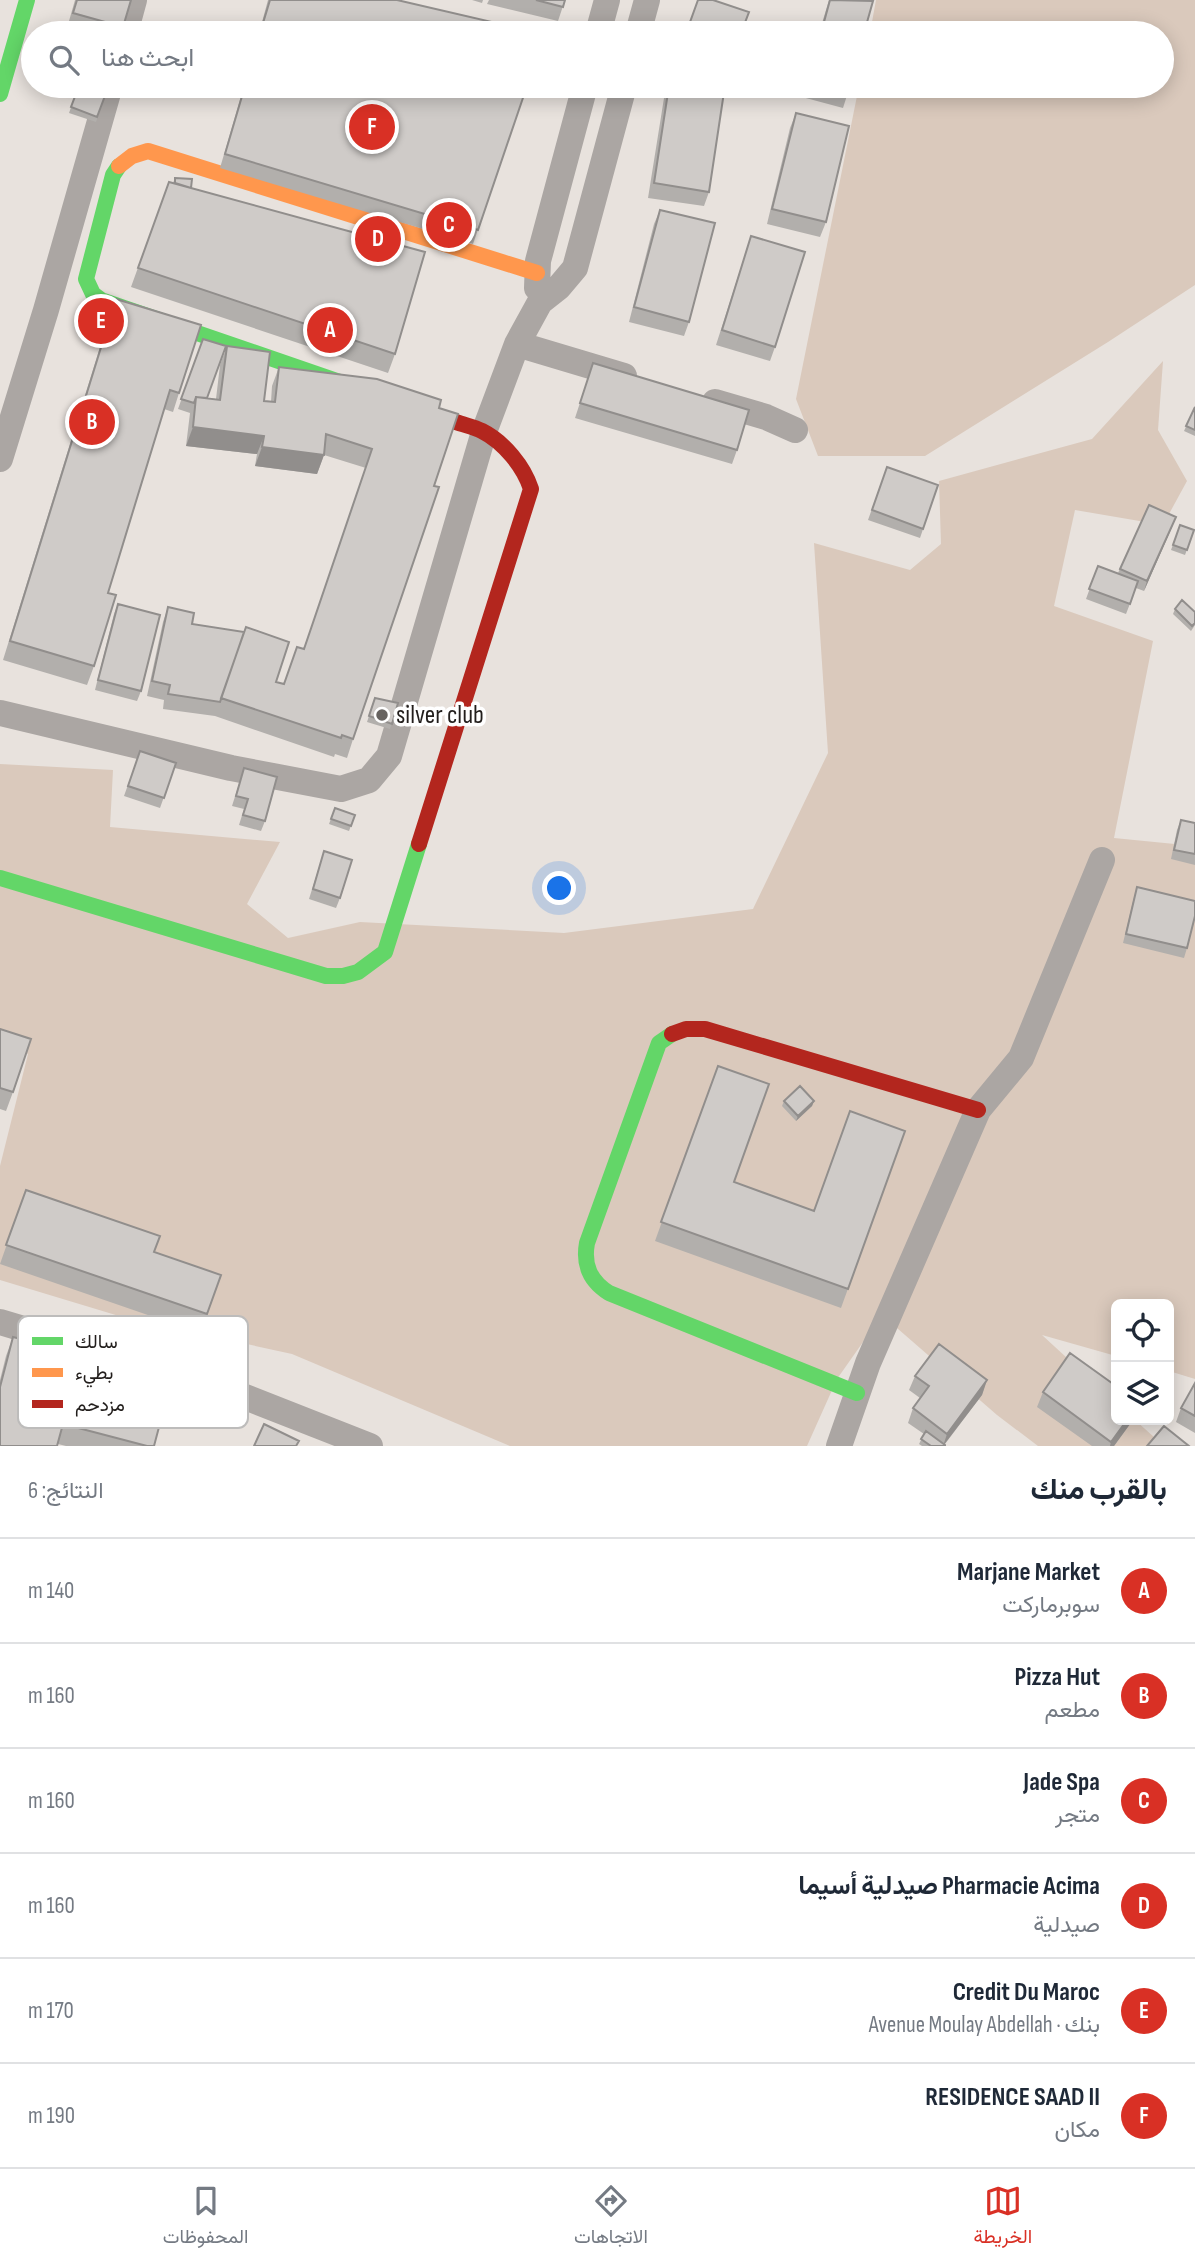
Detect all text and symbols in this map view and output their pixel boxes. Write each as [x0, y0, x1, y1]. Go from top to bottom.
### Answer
search box [21, 21, 1174, 98]
icon: search [45, 41, 83, 79]
text: ابحث هنا [101, 43, 194, 74]
pin: F [349, 101, 395, 153]
pin: C [426, 199, 472, 251]
pin: D [355, 213, 401, 265]
pin: E [78, 295, 124, 347]
pin: A [307, 304, 353, 356]
pin: B [69, 396, 115, 448]
place label: silver club [396, 700, 484, 731]
marker: silver club [374, 707, 390, 723]
your location [542, 871, 576, 905]
map controls [1111, 1299, 1174, 1425]
button: locate [1111, 1299, 1174, 1362]
legend [18, 1316, 248, 1428]
text: سالك [75, 1331, 118, 1354]
text: بطيء [75, 1362, 113, 1388]
button: layers [1111, 1362, 1174, 1425]
text: مزدحم [75, 1394, 125, 1417]
text: بالقرب منك [1031, 1472, 1167, 1508]
text: النتائج: 6 [28, 1477, 104, 1505]
text: Marjane Market [957, 1557, 1100, 1588]
text: 140 m [28, 1577, 74, 1605]
text: A [1139, 1577, 1149, 1605]
text: سوبرماركت [1002, 1591, 1100, 1619]
text: Pizza Hut [1014, 1662, 1100, 1693]
text: 160 m [28, 1682, 75, 1710]
text: B [1139, 1682, 1149, 1710]
text: مطعم [1044, 1696, 1100, 1724]
text: Jade Spa [1023, 1767, 1100, 1798]
text: 160 m [28, 1787, 75, 1815]
text: C [1138, 1787, 1150, 1815]
text: متجر [1055, 1801, 1100, 1829]
text: Pharmacie Acima صيدلية أسيما [798, 1871, 1100, 1902]
text: 160 m [28, 1892, 75, 1920]
text: D [1138, 1892, 1150, 1920]
text: صيدلية [1033, 1911, 1100, 1939]
text: Credit Du Maroc [953, 1977, 1100, 2008]
text: 170 m [28, 1997, 74, 2025]
text: E [1139, 1997, 1149, 2025]
text: بنك · Avenue Moulay Abdellah [869, 2011, 1100, 2039]
text: RESIDENCE SAAD II [925, 2082, 1100, 2113]
text: 190 m [28, 2102, 75, 2130]
text: F [1139, 2102, 1149, 2130]
text: مكان [1054, 2116, 1100, 2144]
tab: المحفوظات [163, 2182, 248, 2253]
tab: الاتجاهات [574, 2182, 648, 2253]
tab: الخريطة [973, 2182, 1032, 2253]

